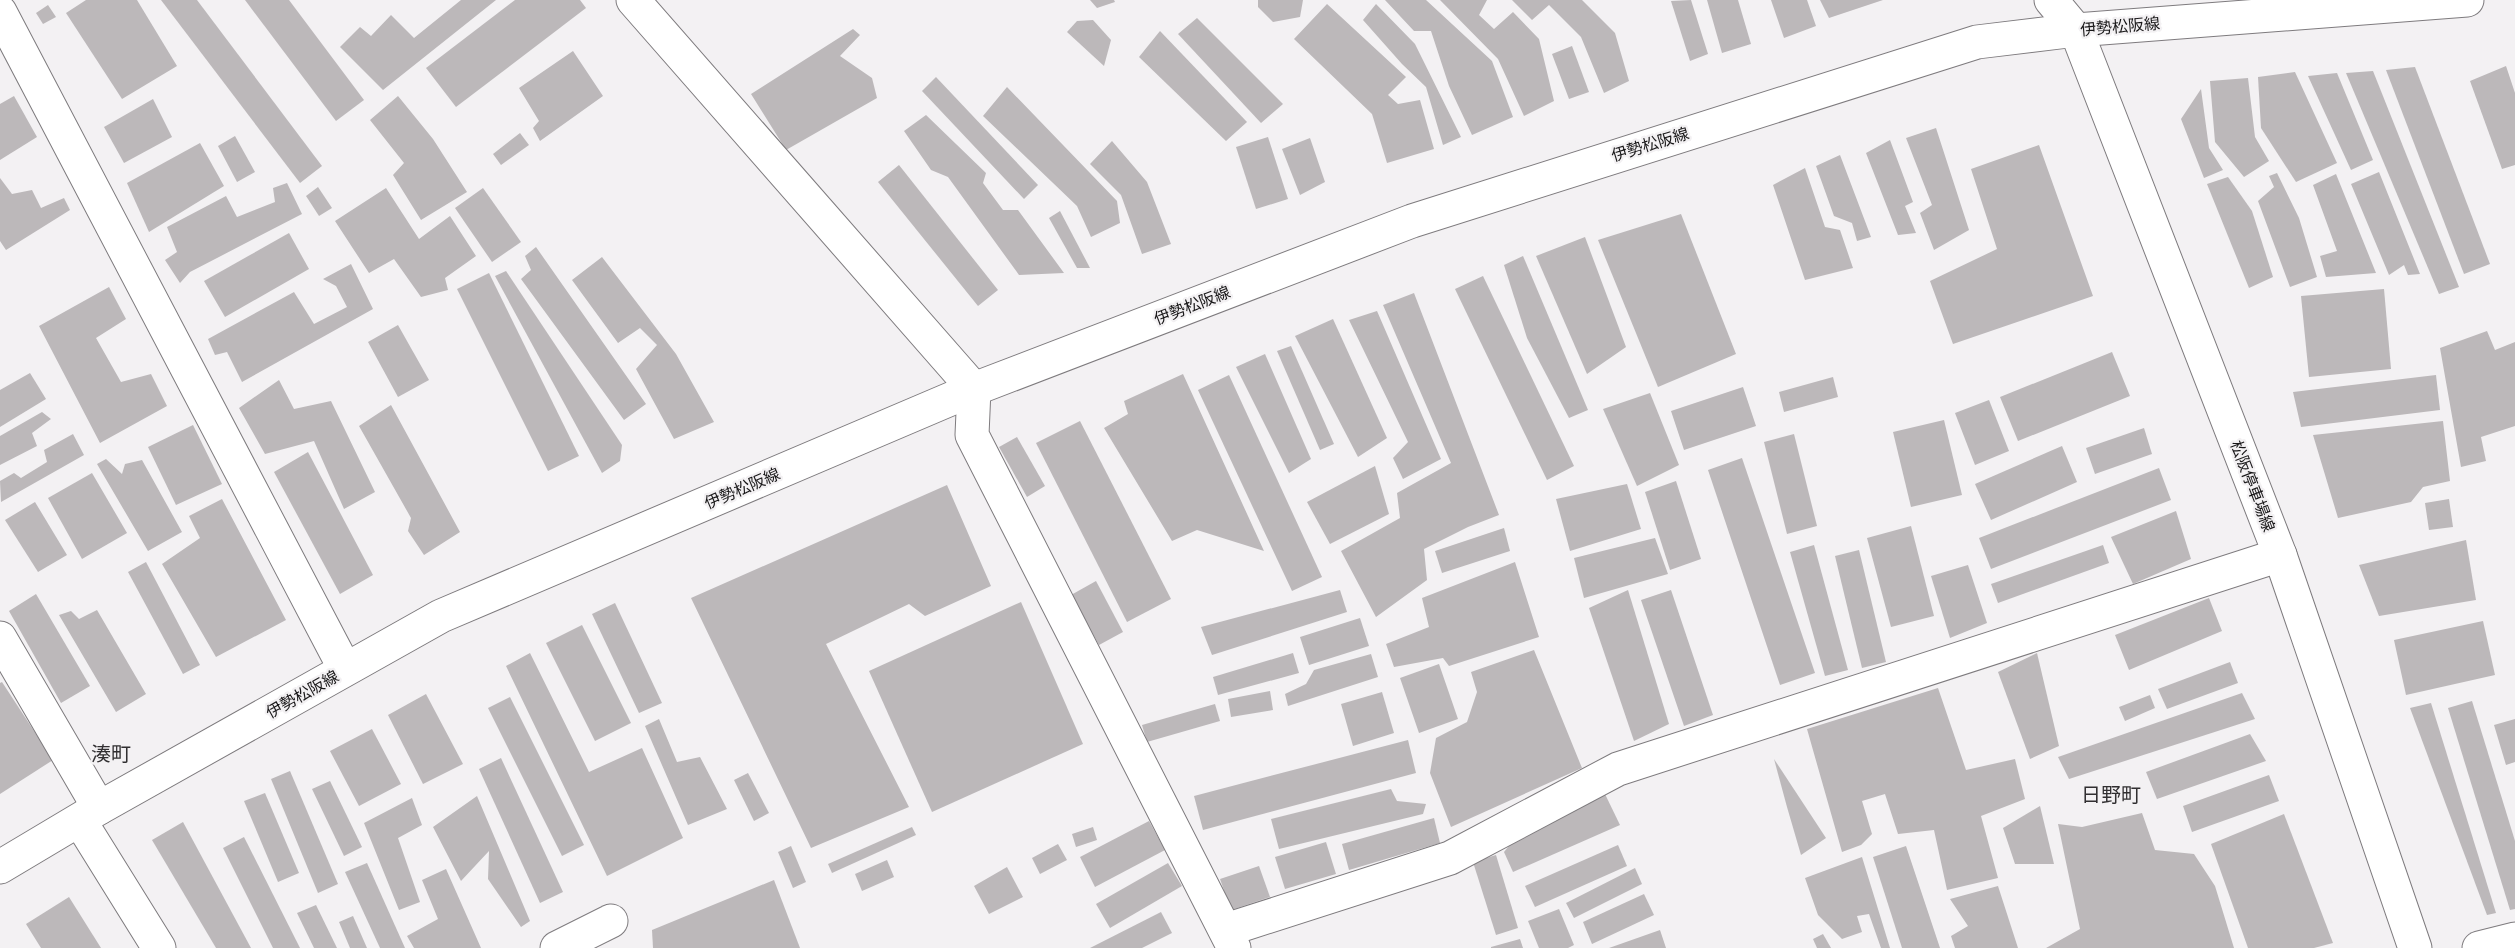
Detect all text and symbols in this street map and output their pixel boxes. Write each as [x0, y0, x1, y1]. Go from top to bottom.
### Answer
street label: 伊勢松阪線 [2079, 13, 2161, 39]
street label: 伊勢松阪線 [1609, 123, 1691, 165]
street label: 伊勢松阪線 [1151, 281, 1233, 329]
street label: 松阪停車場線 [2226, 438, 2280, 534]
street label: 伊勢松阪線 [701, 463, 783, 513]
street label: 伊勢松阪線 [262, 666, 342, 722]
district label: 湊町 [91, 741, 131, 765]
district label: 日野町 [2081, 782, 2141, 806]

